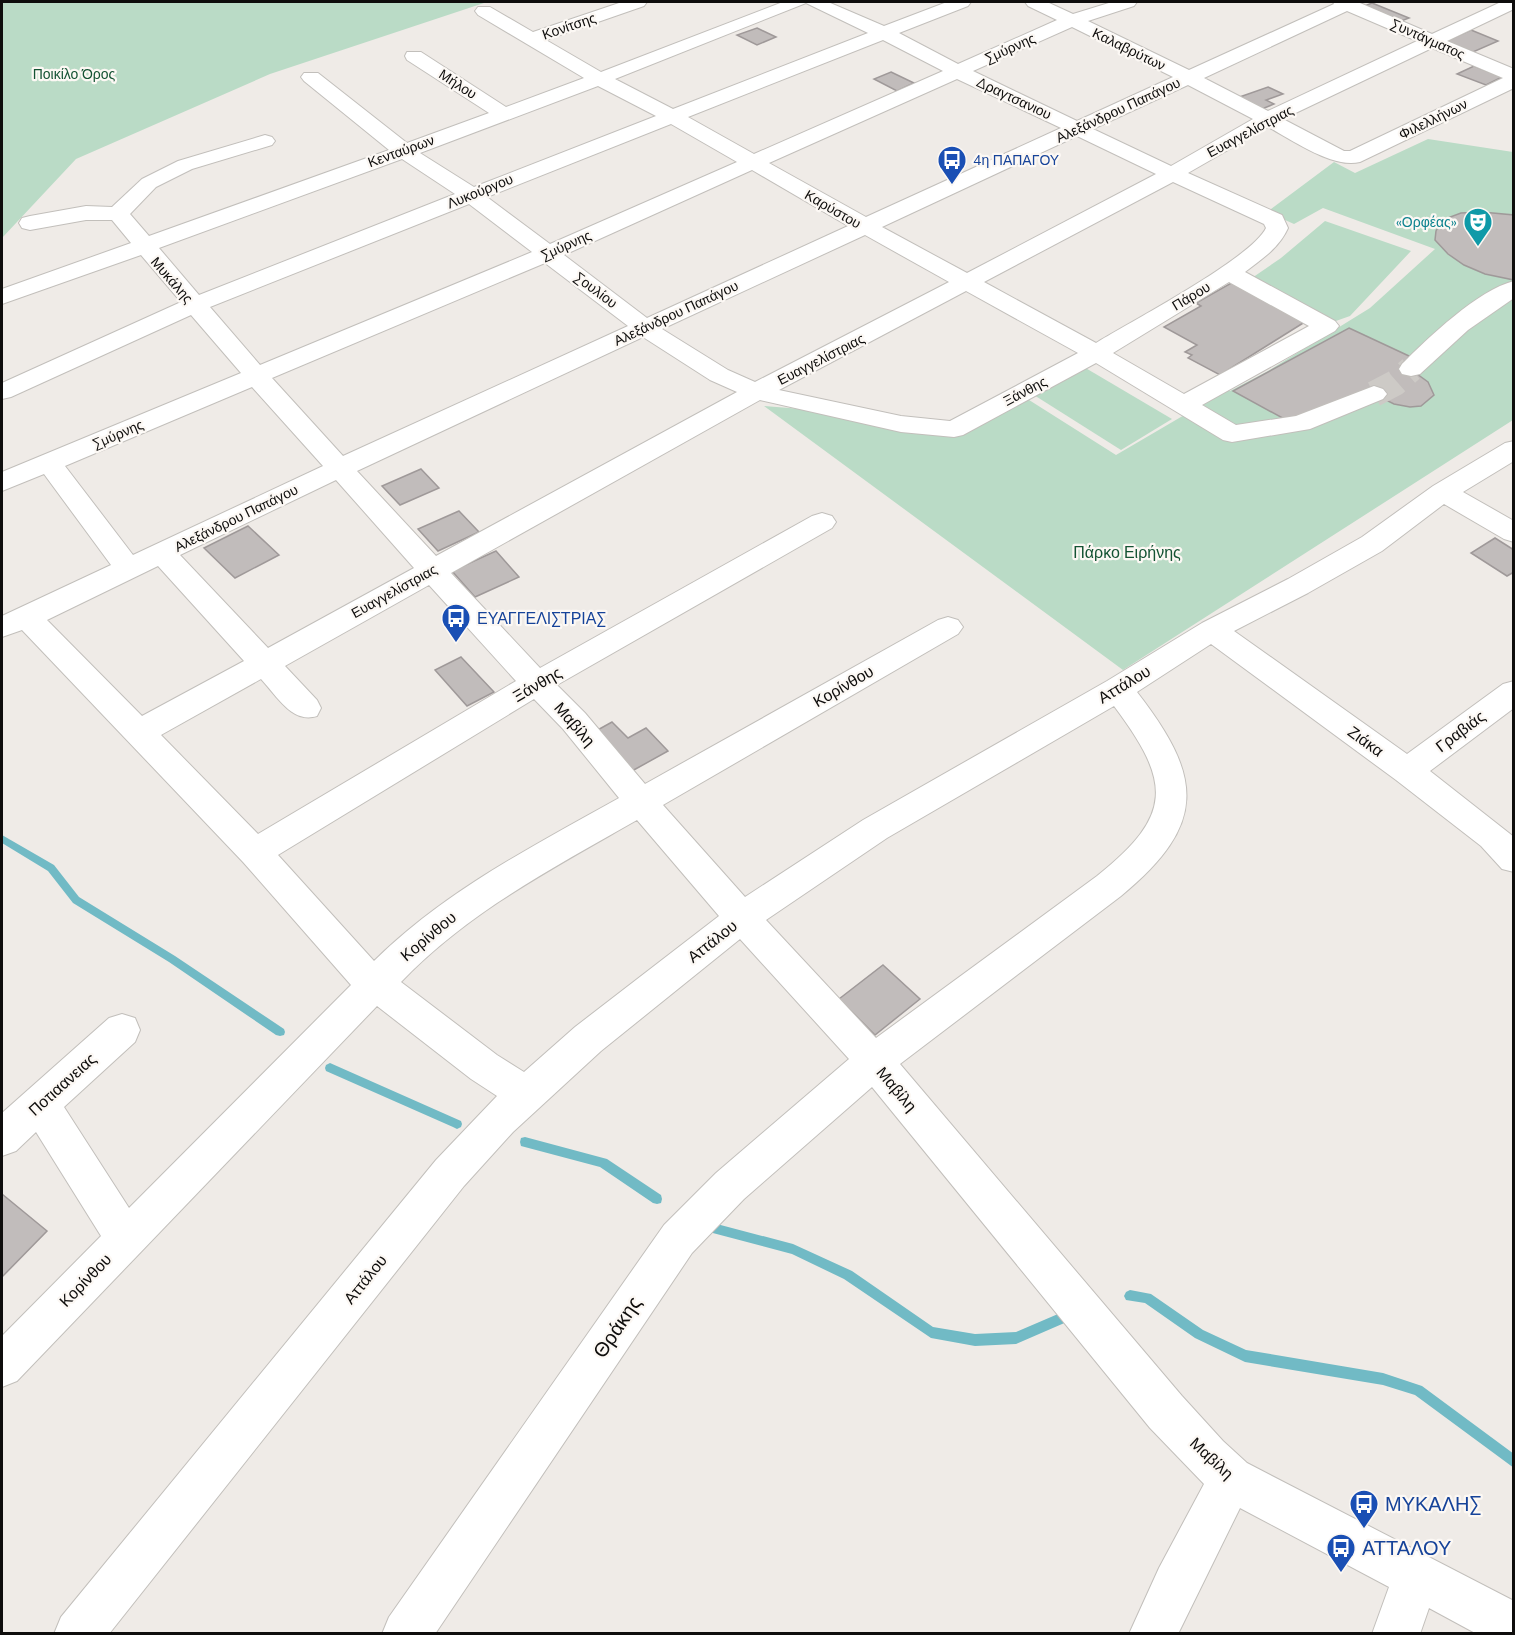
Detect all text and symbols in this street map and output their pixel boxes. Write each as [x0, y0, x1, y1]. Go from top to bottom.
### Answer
street label: Κονίτσης [540, 8, 599, 45]
street label: Συντάγματος [1388, 15, 1468, 64]
street label: Καλαβρύτων [1089, 24, 1168, 75]
street label: Σμύρνης [982, 29, 1039, 68]
park label: Ποικίλο Όρος [33, 65, 116, 84]
street label: Μήλου [435, 65, 480, 104]
street label: Δραγτσανιου [973, 73, 1054, 124]
street label: Αλεξάνδρου Παπάγου [1053, 73, 1184, 148]
street label: Φιλελλήνων [1396, 95, 1471, 144]
street label: Ευαγγελίστριας [1204, 101, 1297, 162]
street label: Κενταύρων [365, 131, 437, 172]
bus stop icon: 4η ΠΑΠΑΓΟΥ [936, 144, 968, 186]
place label: 4η ΠΑΠΑΓΟΥ [973, 151, 1060, 170]
street label: Λυκούργου [444, 170, 516, 213]
street label: Καρύστου [801, 186, 864, 233]
theatre icon: «Ορφέας» [1462, 206, 1494, 248]
place label: «Ορφέας» [1396, 213, 1457, 232]
street label: Σμύρνης [538, 226, 595, 265]
street label: Μυκάλης [146, 253, 197, 308]
street label: Σουλίου [570, 268, 621, 313]
street label: Αλεξάνδρου Παπάγου [611, 276, 742, 351]
street label: Πάρου [1169, 278, 1214, 315]
street label: Ευαγγελίστριας [774, 329, 868, 390]
street label: Ξάνθης [1000, 372, 1050, 411]
street label: Σμύρνης [90, 415, 147, 454]
street label: Αλεξάνδρου Παπάγου [171, 480, 301, 557]
park label: Πάρκο Ειρήνης [1073, 542, 1181, 564]
street label: Ευαγγελίστριας [348, 560, 441, 623]
bus stop icon: ΕΥΑΓΓΕΛΙΣΤΡΙΑΣ [440, 602, 472, 644]
place label: ΕΥΑΓΓΕΛΙΣΤΡΙΑΣ [477, 608, 606, 630]
street label: Κορίνθου [809, 661, 878, 713]
street label: Αττάλου [1094, 661, 1155, 709]
street label: Ξάνθης [509, 662, 566, 708]
street label: Μαβίλη [549, 698, 600, 752]
street label: Γραβιάς [1431, 706, 1490, 758]
street label: Ζιάκα [1343, 721, 1388, 762]
street label: Κορίνθου [396, 907, 461, 967]
street label: Αττάλου [683, 915, 742, 968]
street label: Ποτιαανειας [24, 1048, 102, 1121]
street label: Μαβίλη [871, 1063, 921, 1117]
street label: Κορίνθου [55, 1249, 117, 1312]
street label: Αττάλου [339, 1250, 392, 1309]
street label: Θράκης [587, 1291, 648, 1364]
street label: Μαβίλη [1185, 1433, 1238, 1485]
bus stop icon: ΜΥΚΑΛΗΣ [1348, 1488, 1380, 1530]
place label: ΜΥΚΑΛΗΣ [1385, 1491, 1481, 1518]
bus stop icon: ΑΤΤΑΛΟΥ [1325, 1532, 1357, 1574]
place label: ΑΤΤΑΛΟΥ [1362, 1535, 1451, 1562]

